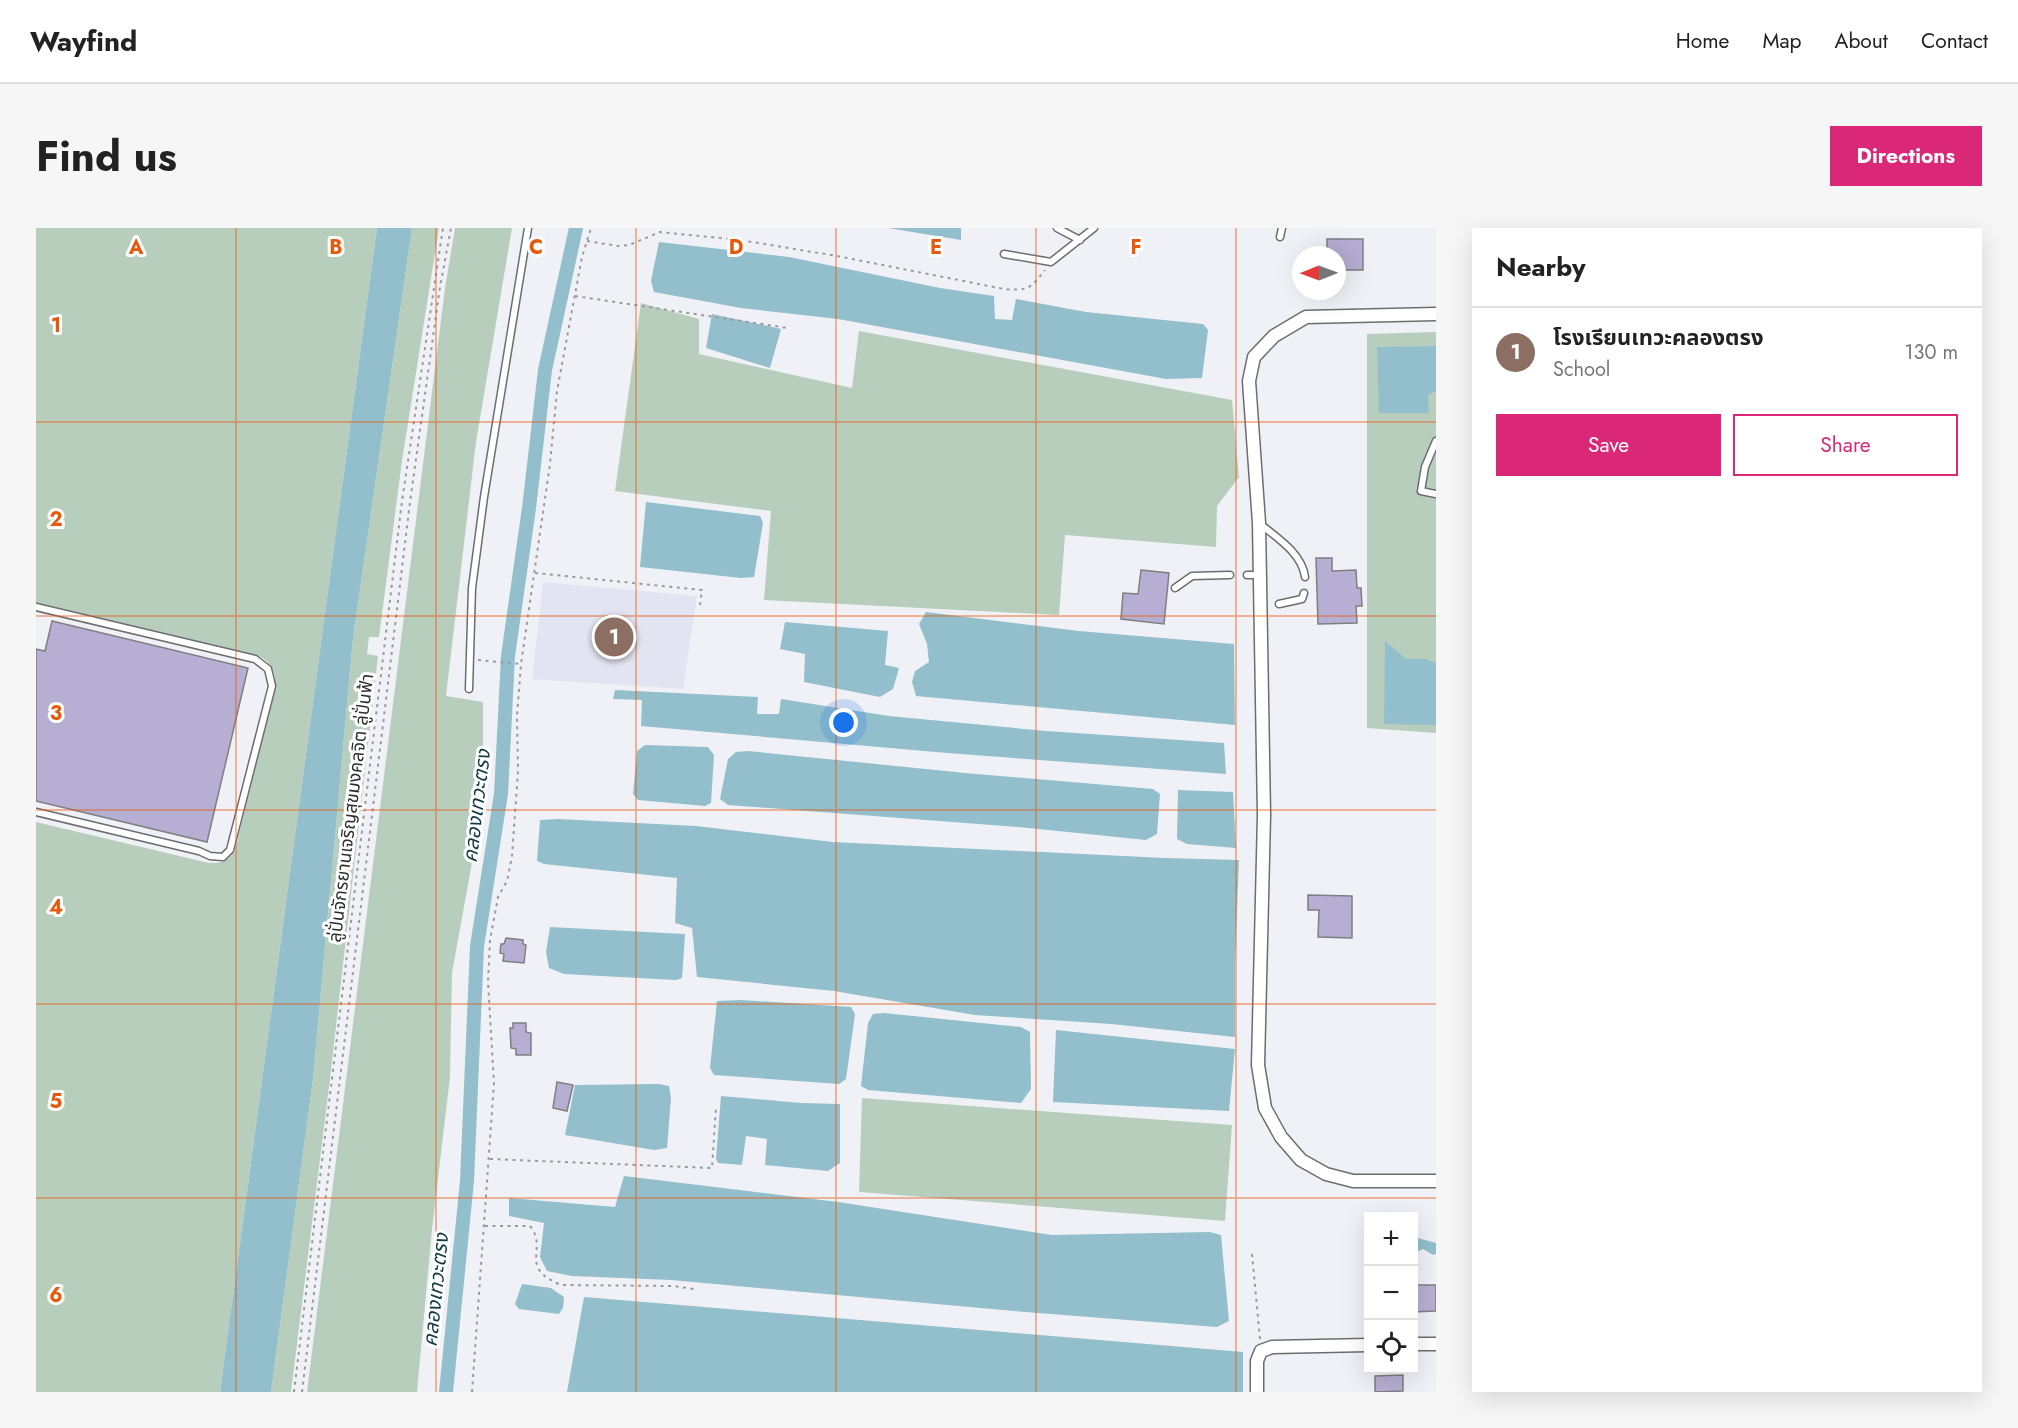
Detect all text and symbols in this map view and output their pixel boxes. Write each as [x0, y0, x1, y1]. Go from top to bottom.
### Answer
text: Wayfind [30, 21, 137, 62]
text: Home [1676, 26, 1729, 56]
text: Map [1762, 26, 1802, 56]
text: About [1835, 26, 1888, 56]
text: Contact [1921, 26, 1988, 56]
text: Find us [36, 126, 177, 187]
button: Directions [1830, 126, 1982, 186]
text: A [128, 233, 144, 262]
text: B [329, 233, 343, 262]
text: C [529, 233, 543, 262]
text: D [729, 233, 743, 262]
text: E [930, 233, 942, 262]
text: F [1130, 233, 1142, 262]
north arrow [1292, 246, 1346, 300]
text: Nearby [1496, 248, 1585, 286]
text: 1 [51, 311, 61, 340]
text: โรงเรียนเทวะคลองตรง [1553, 321, 1763, 353]
text: 1 [1510, 338, 1521, 367]
text: 130 m [1904, 338, 1958, 367]
text: School [1553, 355, 1610, 384]
button: Save [1496, 414, 1721, 476]
button: Share [1733, 414, 1958, 476]
text: 2 [49, 505, 63, 534]
pin: 1 [594, 614, 634, 660]
street label: ลู่ปั่นจักรยานเจริญสุขมงคลจิต ลู่ปั่นฟ้า [322, 672, 380, 944]
text: 3 [50, 699, 62, 728]
your location [829, 708, 858, 737]
water label: คลองเทวะตรง [456, 747, 498, 864]
text: 4 [49, 893, 63, 922]
text: 5 [50, 1087, 63, 1116]
map controls [1364, 1212, 1418, 1374]
button: + [1364, 1212, 1418, 1266]
water label: คลองเทวะตรง [416, 1231, 457, 1348]
button: − [1364, 1266, 1418, 1320]
text: 6 [49, 1281, 63, 1310]
button: locate [1364, 1320, 1418, 1374]

